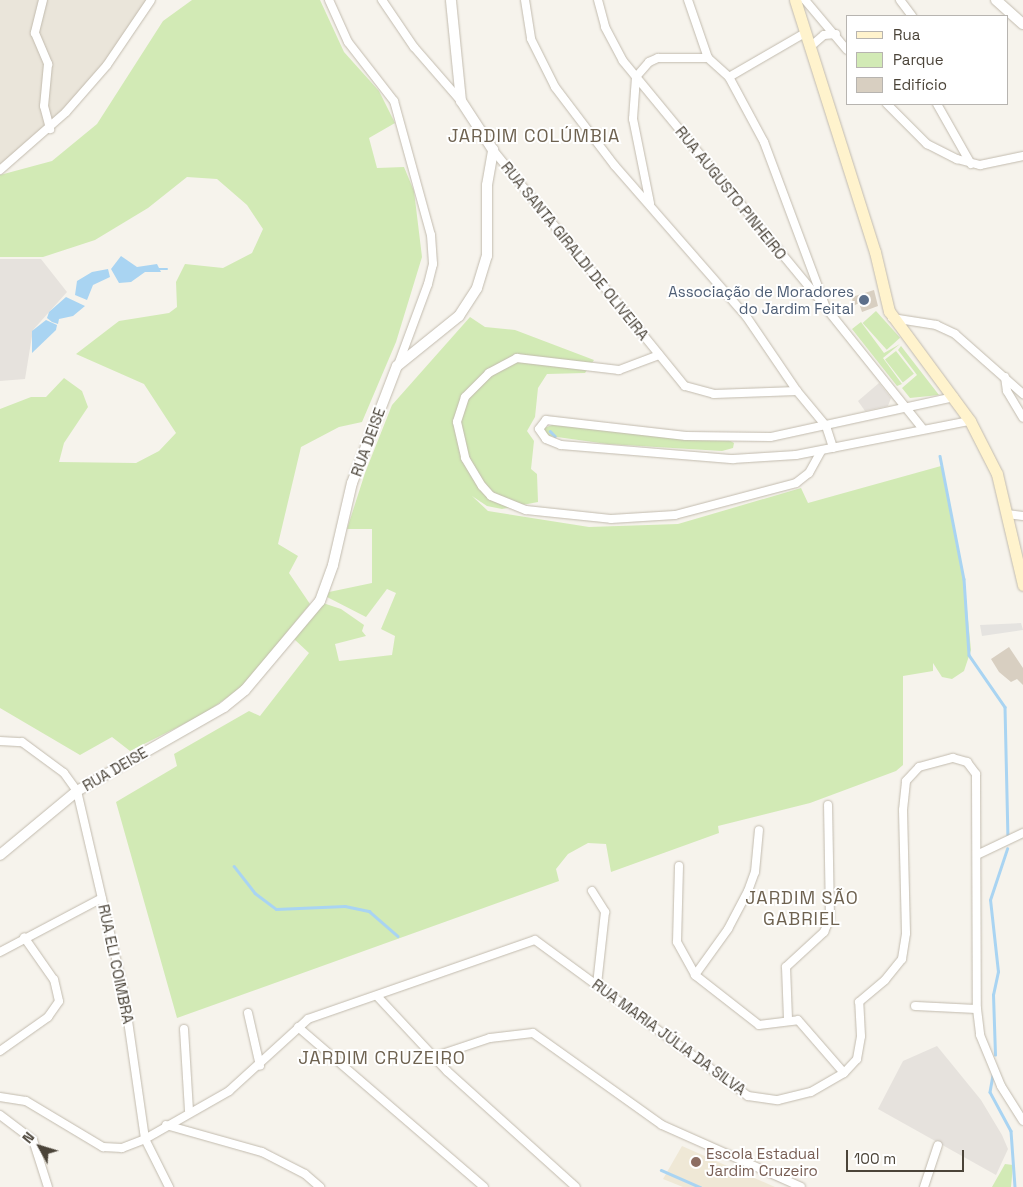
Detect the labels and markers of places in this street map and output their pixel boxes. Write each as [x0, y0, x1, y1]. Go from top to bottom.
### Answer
place label: Associação de Moradores do Jardim Feital [668, 282, 854, 317]
marker: Associação de Moradores do Jardim Feital [858, 294, 870, 306]
place label: Escola Estadual Jardim Cruzeiro [706, 1144, 819, 1179]
marker: Escola Estadual Jardim Cruzeiro [690, 1156, 702, 1168]

